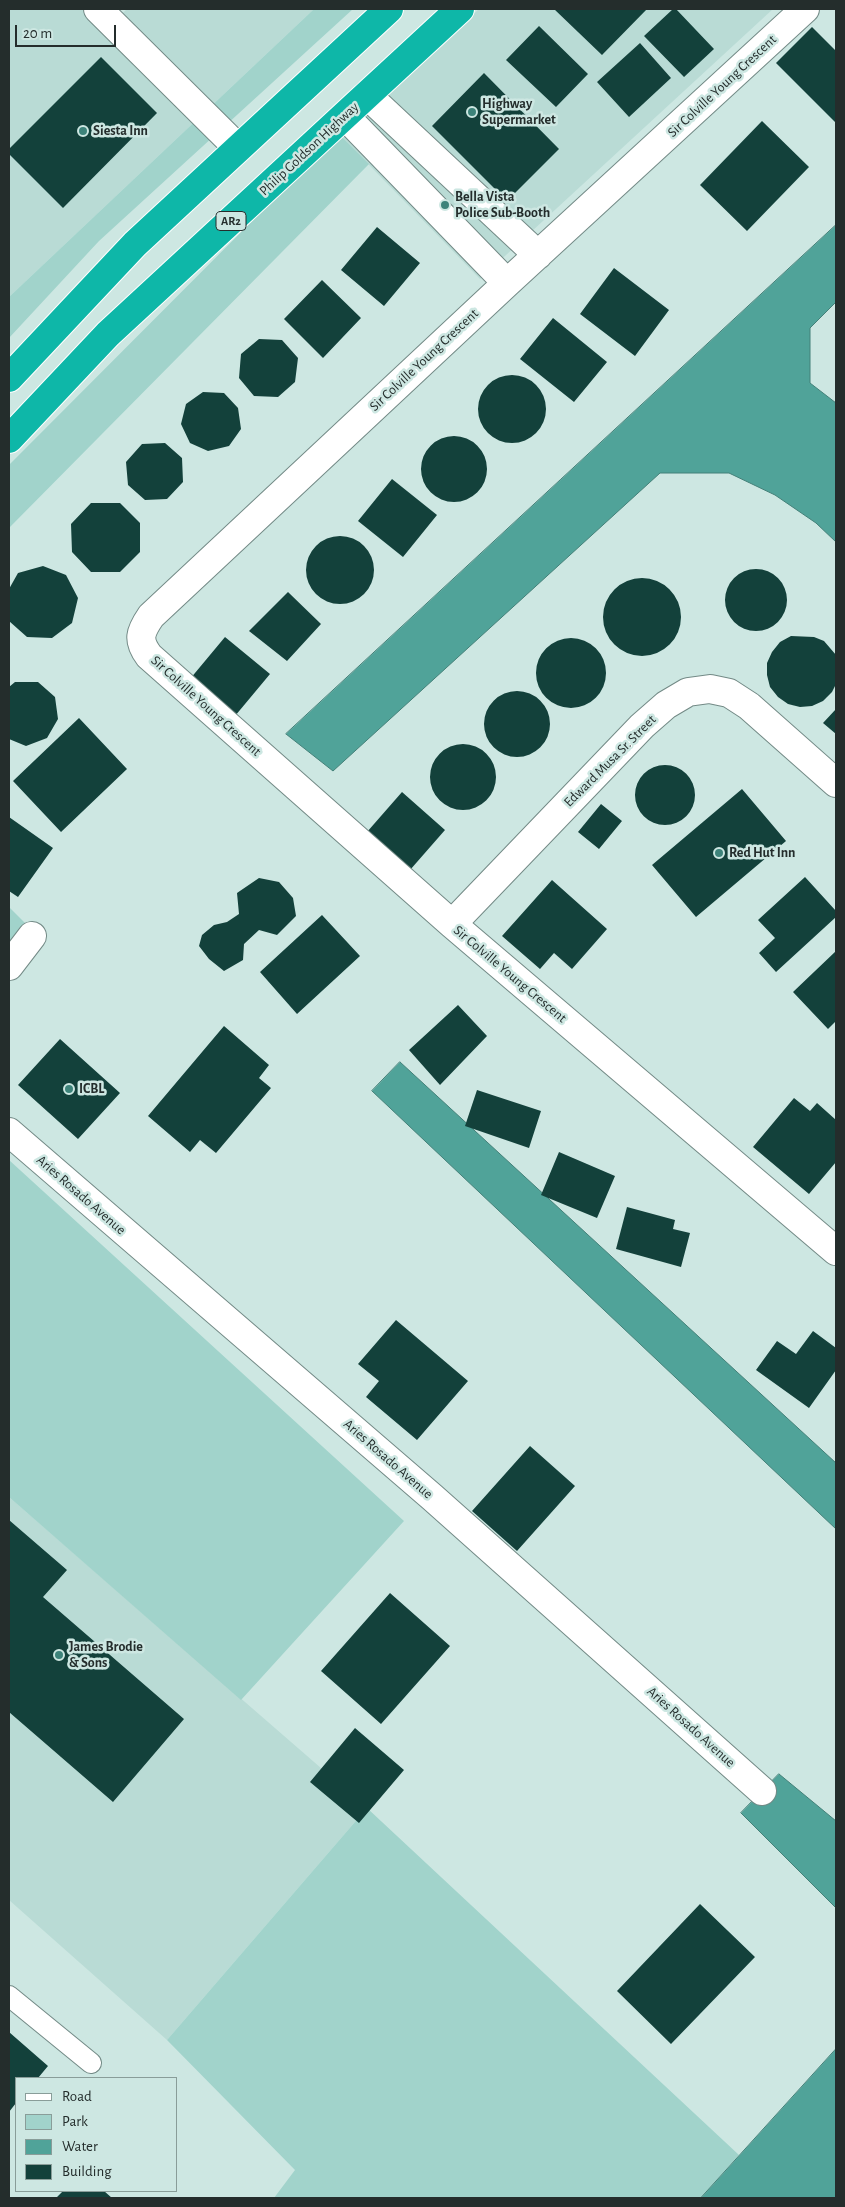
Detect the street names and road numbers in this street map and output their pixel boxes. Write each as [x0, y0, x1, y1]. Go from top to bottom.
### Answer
street label: Sir Colville Young Crescent [664, 31, 780, 141]
street label: Philip Goldson Highway [256, 99, 362, 199]
road number: AR2 [216, 212, 246, 230]
street label: Sir Colville Young Crescent [366, 305, 482, 415]
street label: Sir Colville Young Crescent [147, 652, 265, 760]
street label: Edward Musa Sr. Street [560, 711, 660, 811]
street label: Sir Colville Young Crescent [450, 922, 570, 1026]
street label: Aries Rosado Avenue [33, 1152, 129, 1238]
street label: Aries Rosado Avenue [340, 1416, 436, 1502]
street label: Aries Rosado Avenue [643, 1683, 739, 1771]

